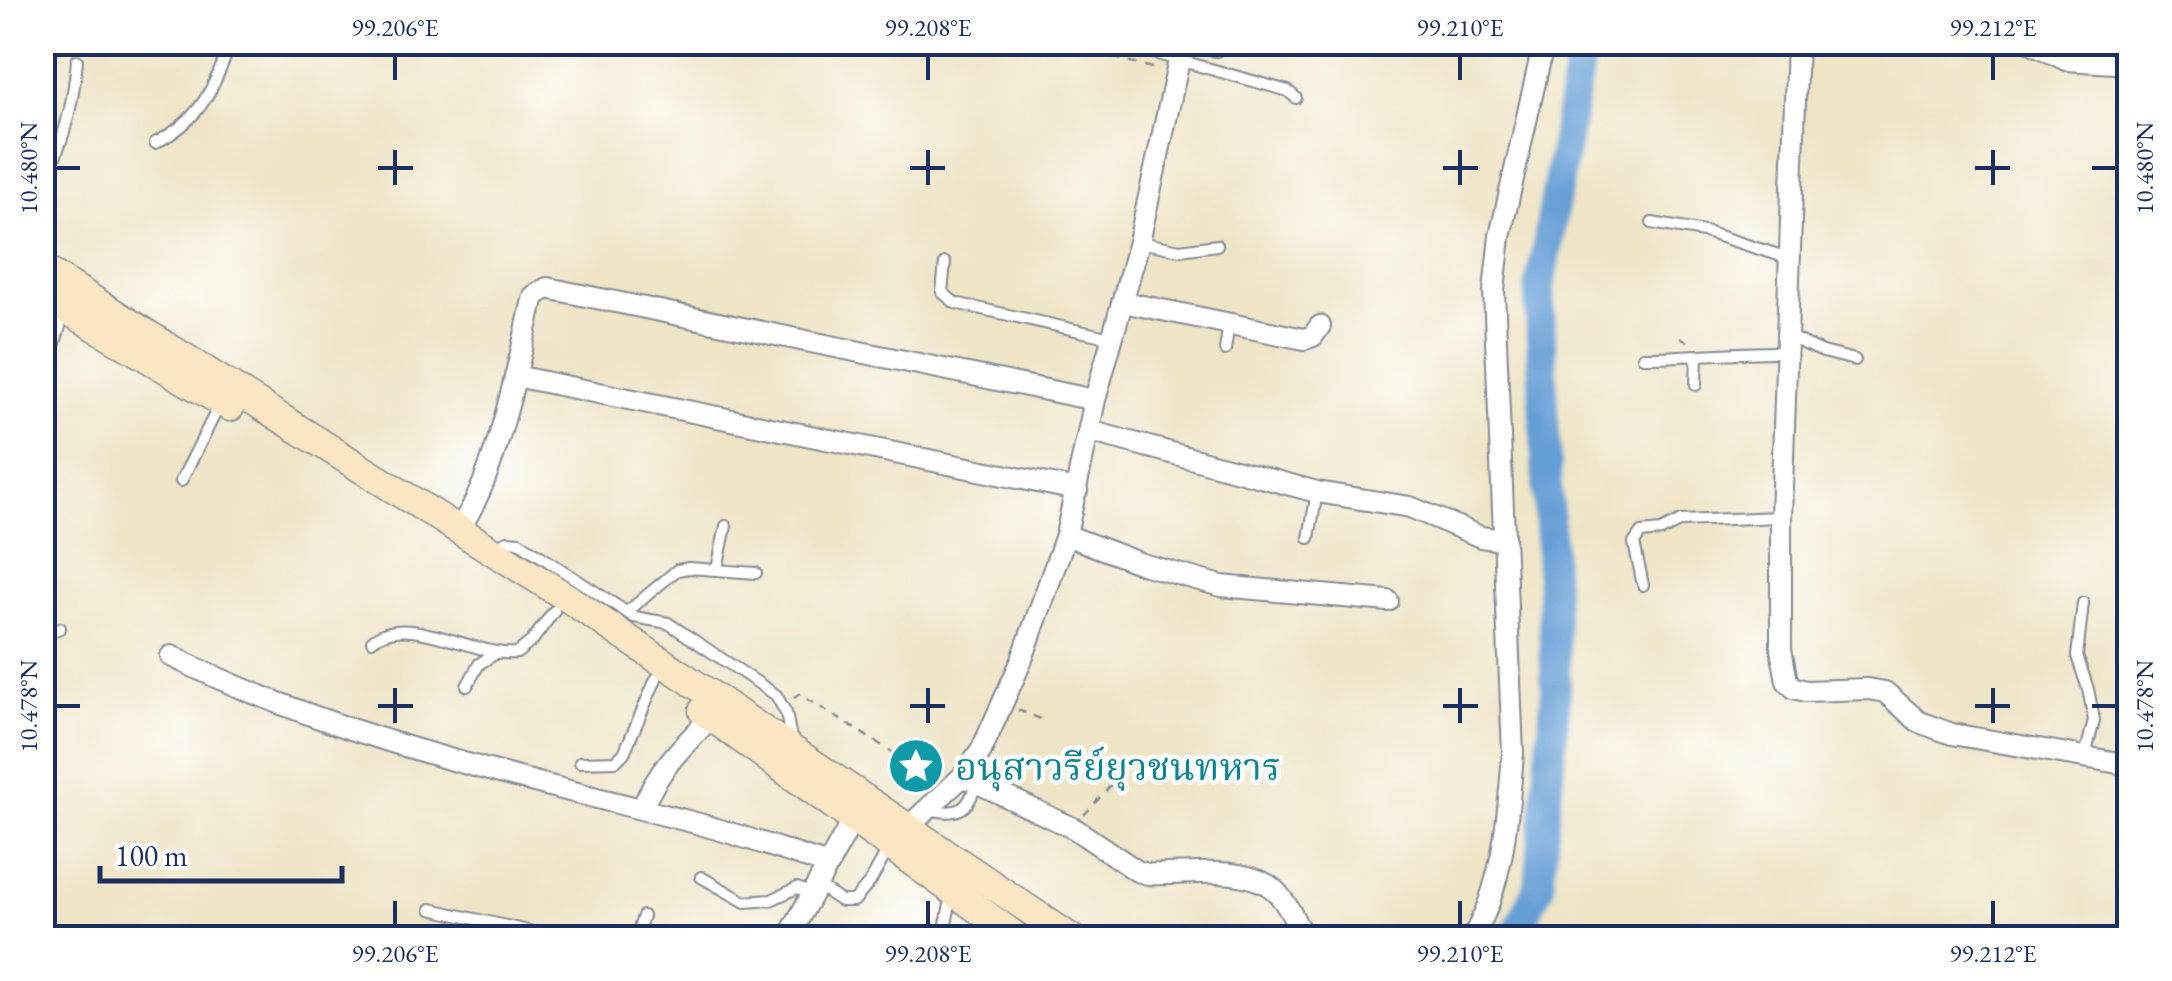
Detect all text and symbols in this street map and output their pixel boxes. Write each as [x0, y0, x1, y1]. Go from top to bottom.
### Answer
text: 99.206°E [351, 11, 439, 43]
text: 99.208°E [884, 11, 972, 43]
text: 99.210°E [1416, 11, 1504, 43]
text: 99.212°E [1949, 11, 2037, 43]
text: 10.480°N [12, 121, 44, 214]
text: 10.480°N [2128, 121, 2160, 214]
text: 10.478°N [12, 659, 44, 752]
text: 10.478°N [2128, 659, 2160, 752]
place icon: อนุสาวรีย์ยุวชนทหาร [886, 736, 946, 796]
place label: อนุสาวรีย์ยุวชนทหาร [955, 742, 1281, 792]
scale bar [100, 821, 342, 883]
text: 100 m [115, 836, 188, 875]
text: 99.206°E [351, 937, 439, 969]
text: 99.208°E [884, 937, 972, 969]
text: 99.210°E [1416, 937, 1504, 969]
text: 99.212°E [1949, 937, 2037, 969]

